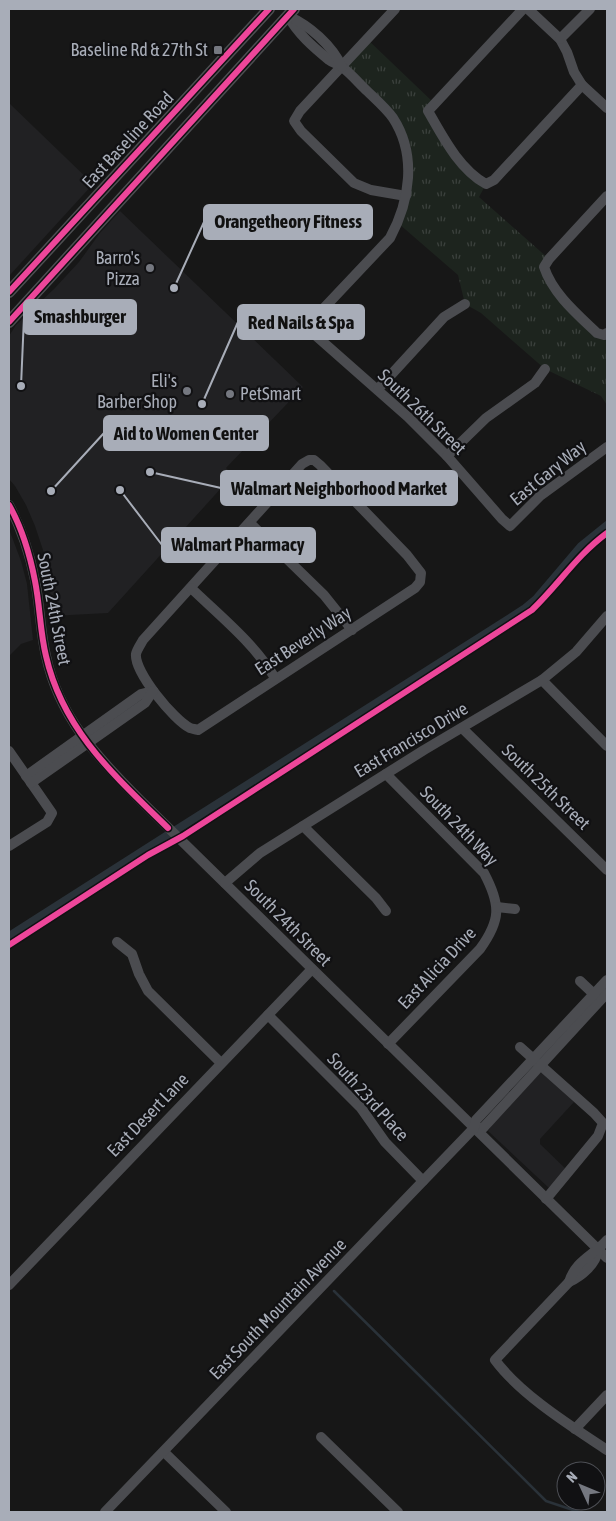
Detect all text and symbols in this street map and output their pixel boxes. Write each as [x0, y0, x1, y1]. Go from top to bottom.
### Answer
place label: Baseline Rd & 27th St [70, 39, 208, 60]
marker: Baseline Rd & 27th St [212, 44, 224, 56]
street label: East Baseline Road [78, 87, 178, 192]
callout: Orangetheory Fitness [204, 205, 372, 239]
text: Orangetheory Fitness [214, 210, 362, 232]
place label: Barro's Pizza [95, 247, 140, 289]
marker: Barro's Pizza [144, 262, 156, 274]
callout: Smashburger [24, 300, 136, 334]
text: Smashburger [34, 305, 126, 327]
callout: Red Nails & Spa [238, 305, 364, 339]
text: Red Nails & Spa [248, 311, 355, 333]
street label: South 26th Street [374, 365, 471, 459]
place label: Eli's Barber Shop [97, 370, 177, 412]
place label: PetSmart [240, 383, 301, 404]
marker: Eli's Barber Shop [181, 385, 193, 397]
marker: PetSmart [224, 388, 236, 400]
callout: Aid to Women Center [104, 416, 268, 450]
text: Aid to Women Center [113, 422, 259, 444]
street label: East Gary Way [506, 436, 590, 510]
callout: Walmart Neighborhood Market [221, 471, 457, 505]
text: Walmart Neighborhood Market [230, 477, 448, 499]
callout: Walmart Pharmacy [162, 528, 315, 562]
text: Walmart Pharmacy [170, 533, 305, 555]
street label: South 24th Street [33, 551, 76, 667]
street label: East Beverly Way [251, 602, 355, 679]
street label: East Francisco Drive [350, 697, 471, 782]
street label: South 25th Street [498, 740, 595, 834]
street label: South 24th Way [416, 781, 503, 870]
street label: South 24th Street [241, 875, 336, 970]
street label: East Alicia Drive [393, 922, 480, 1013]
street label: South 23rd Place [323, 1048, 413, 1145]
street label: East Desert Lane [103, 1069, 193, 1161]
street label: East South Mountain Avenue [205, 1234, 350, 1383]
north arrow [556, 1461, 606, 1511]
text: N [563, 1468, 580, 1485]

